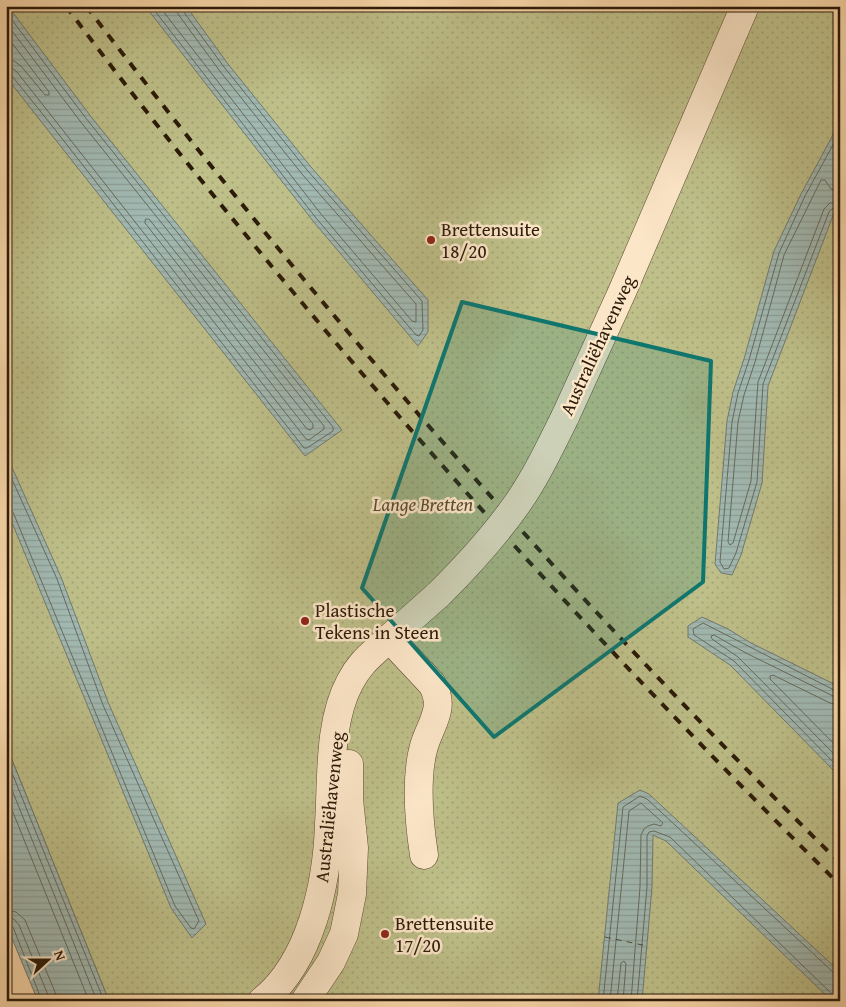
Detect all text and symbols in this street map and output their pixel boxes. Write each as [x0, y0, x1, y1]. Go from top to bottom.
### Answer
place label: Brettensuite 18/20 [441, 215, 540, 265]
marker: Brettensuite 18/20 [425, 234, 437, 246]
street label: Australiëhavenweg [552, 270, 642, 420]
park label: Lange Bretten [372, 490, 474, 518]
place label: Plastische Tekens in Steen [315, 596, 439, 646]
marker: Plastische Tekens in Steen [299, 615, 311, 627]
street label: Australiëhavenweg [307, 730, 351, 884]
place label: Brettensuite 17/20 [395, 909, 494, 959]
marker: Brettensuite 17/20 [379, 928, 391, 940]
north arrow [22, 934, 72, 984]
text: N [49, 947, 71, 964]

